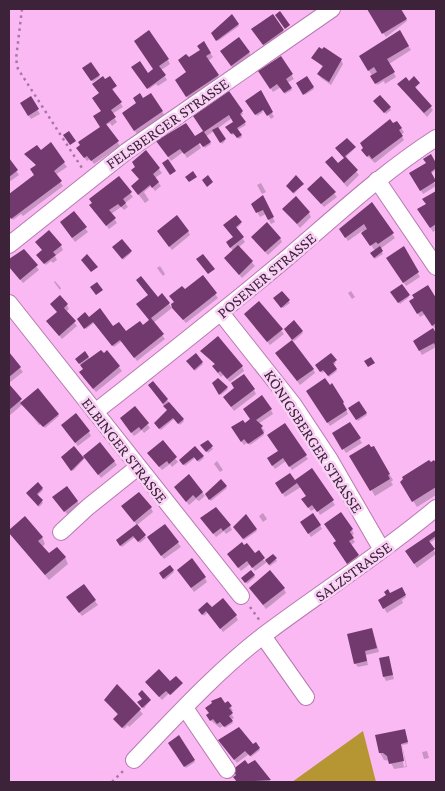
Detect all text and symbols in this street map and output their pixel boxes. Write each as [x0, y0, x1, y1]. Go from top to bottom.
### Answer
street label: FELSBERGER STRASSE [103, 74, 232, 172]
street label: POSENER STRASSE [214, 229, 319, 321]
street label: KÖNIGSBERGER STRASSE [261, 367, 366, 516]
street label: ELBINGER STRASSE [78, 394, 171, 506]
street label: SALZSTRASSE [312, 538, 395, 605]

